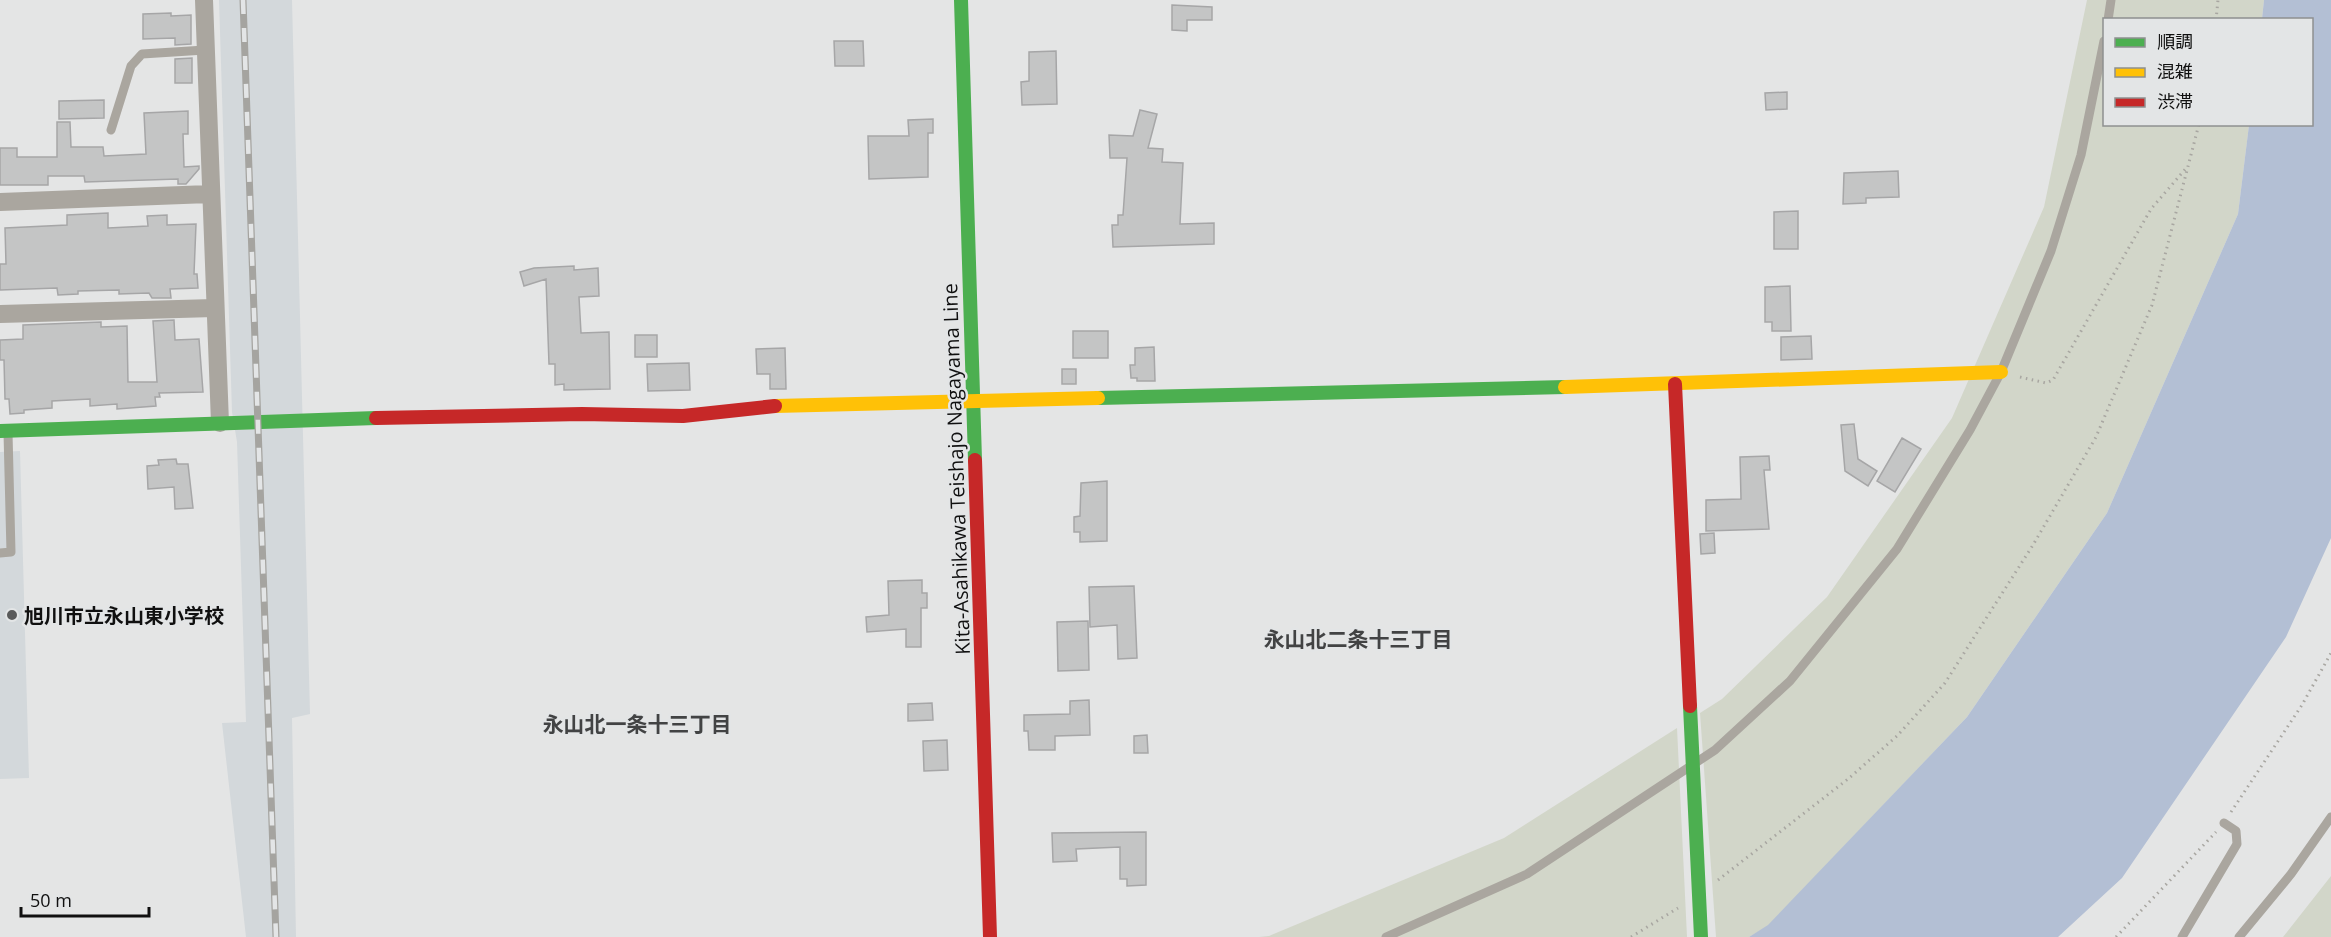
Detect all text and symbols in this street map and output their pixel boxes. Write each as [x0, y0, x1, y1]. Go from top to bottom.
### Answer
legend [2103, 18, 2313, 126]
text: 順調 [2157, 29, 2193, 53]
text: 混雑 [2157, 59, 2193, 83]
text: 渋滞 [2157, 89, 2193, 113]
street label: Kita-Asahikawa Teishajo Nagayama Line [936, 283, 976, 655]
place label: 旭川市立永山東小学校 [24, 602, 224, 629]
marker: 旭川市立永山東小学校 [5, 608, 19, 622]
district label: 永山北二条十三丁目 [1264, 625, 1453, 653]
district label: 永山北一条十三丁目 [543, 710, 732, 738]
scale bar [21, 880, 148, 918]
text: 50 m [30, 888, 72, 912]

